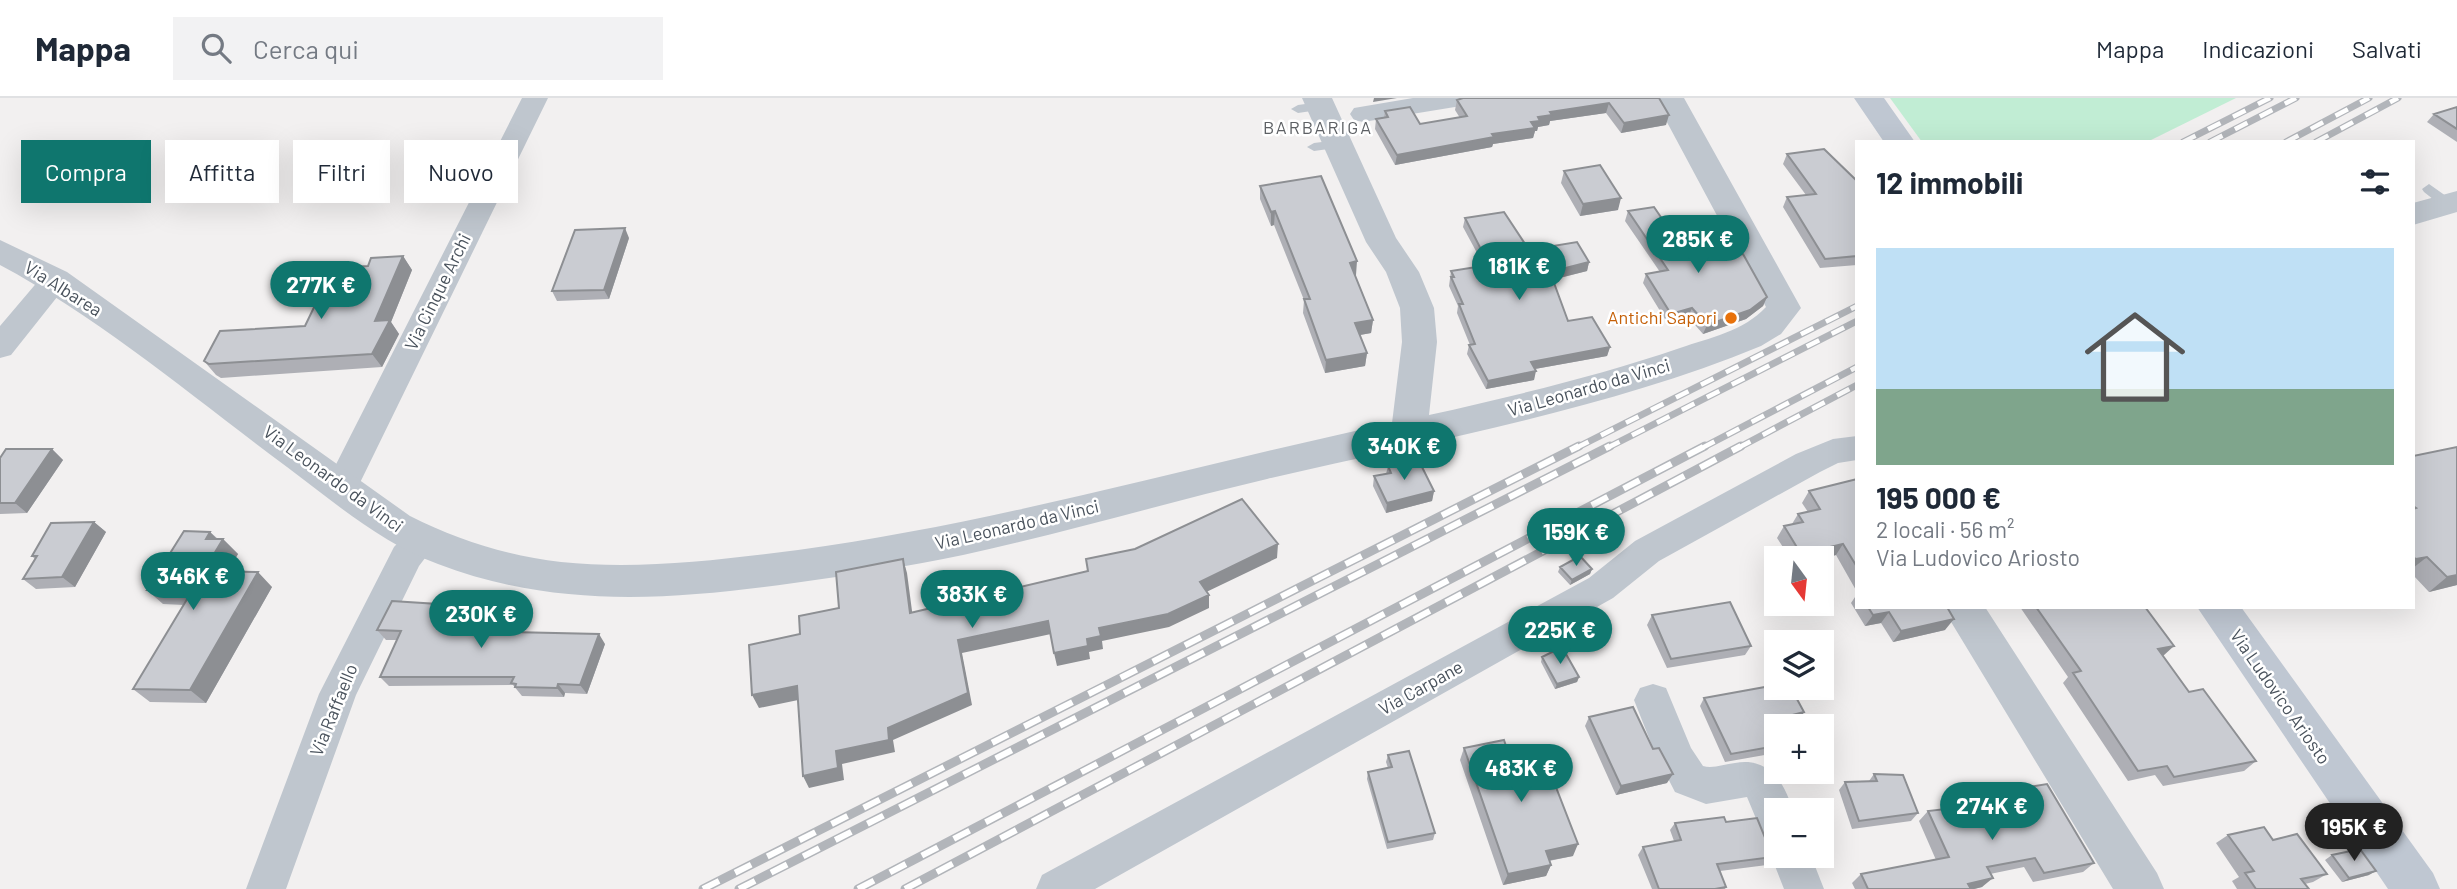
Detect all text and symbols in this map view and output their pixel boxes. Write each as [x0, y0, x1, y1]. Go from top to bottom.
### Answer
search box [173, 17, 663, 80]
text: Mappa [35, 28, 131, 68]
icon: search [197, 29, 235, 67]
text: Cerca qui [253, 33, 359, 64]
text: Mappa [2096, 34, 2164, 63]
text: Indicazioni [2202, 34, 2314, 63]
text: Salvati [2352, 34, 2422, 63]
district label: BARBARIGA [1263, 116, 1373, 138]
chip: Compra [21, 140, 151, 203]
chip: Affitta [165, 140, 279, 203]
chip: Filtri [293, 140, 390, 203]
chip: Nuovo [404, 140, 518, 203]
icon: filters [2356, 163, 2394, 201]
text: 12 immobili [1876, 164, 2023, 200]
pin: 285K € [1641, 216, 1755, 275]
text: 285K € [1662, 224, 1734, 252]
street label: Via Cinque Archi [399, 230, 475, 353]
pin: 181K € [1462, 242, 1576, 302]
text: 181K € [1488, 251, 1550, 279]
street label: Via Albarea [21, 256, 106, 321]
pin: 277K € [264, 262, 378, 321]
text: 277K € [286, 270, 356, 298]
icon: home [2072, 294, 2198, 420]
place label: Antichi Sapori [1608, 306, 1717, 328]
marker: Antichi Sapori [1723, 310, 1739, 326]
street label: Via Leonardo da Vinci [1505, 353, 1672, 421]
street label: Via Leonardo da Vinci [259, 420, 408, 536]
pin: 340K € [1347, 422, 1461, 482]
text: 340K € [1367, 431, 1441, 459]
text: 195 000 € [1876, 479, 2001, 515]
street label: Via Leonardo da Vinci [933, 494, 1101, 554]
pin: 159K € [1519, 508, 1633, 568]
text: 2 locali · 56 m² [1876, 515, 2014, 543]
text: 159K € [1543, 517, 1609, 545]
text: Via Ludovico Ariosto [1876, 543, 2080, 571]
north arrow [1764, 546, 1834, 616]
map controls [1764, 546, 1834, 868]
pin: 346K € [136, 552, 250, 612]
text: 346K € [157, 561, 229, 589]
pin: 383K € [915, 570, 1029, 630]
text: 383K € [937, 579, 1007, 607]
pin: 230K € [424, 590, 538, 650]
text: 230K € [445, 599, 517, 627]
pin: 225K € [1503, 606, 1617, 666]
text: 225K € [1524, 615, 1596, 643]
street label: Via Ludovico Ariosto [2226, 625, 2336, 768]
button: layers [1764, 630, 1834, 700]
street label: Via Carpane [1375, 655, 1466, 719]
street label: Via Raffaello [305, 660, 362, 759]
button: + [1764, 714, 1834, 784]
pin: 483K € [1464, 744, 1578, 804]
text: 483K € [1485, 753, 1557, 781]
pin: 274K € [1935, 782, 2049, 842]
text: 274K € [1956, 791, 2028, 819]
button: − [1764, 798, 1834, 868]
pin: 195K € [2297, 804, 2411, 863]
text: 195K € [2321, 812, 2387, 840]

